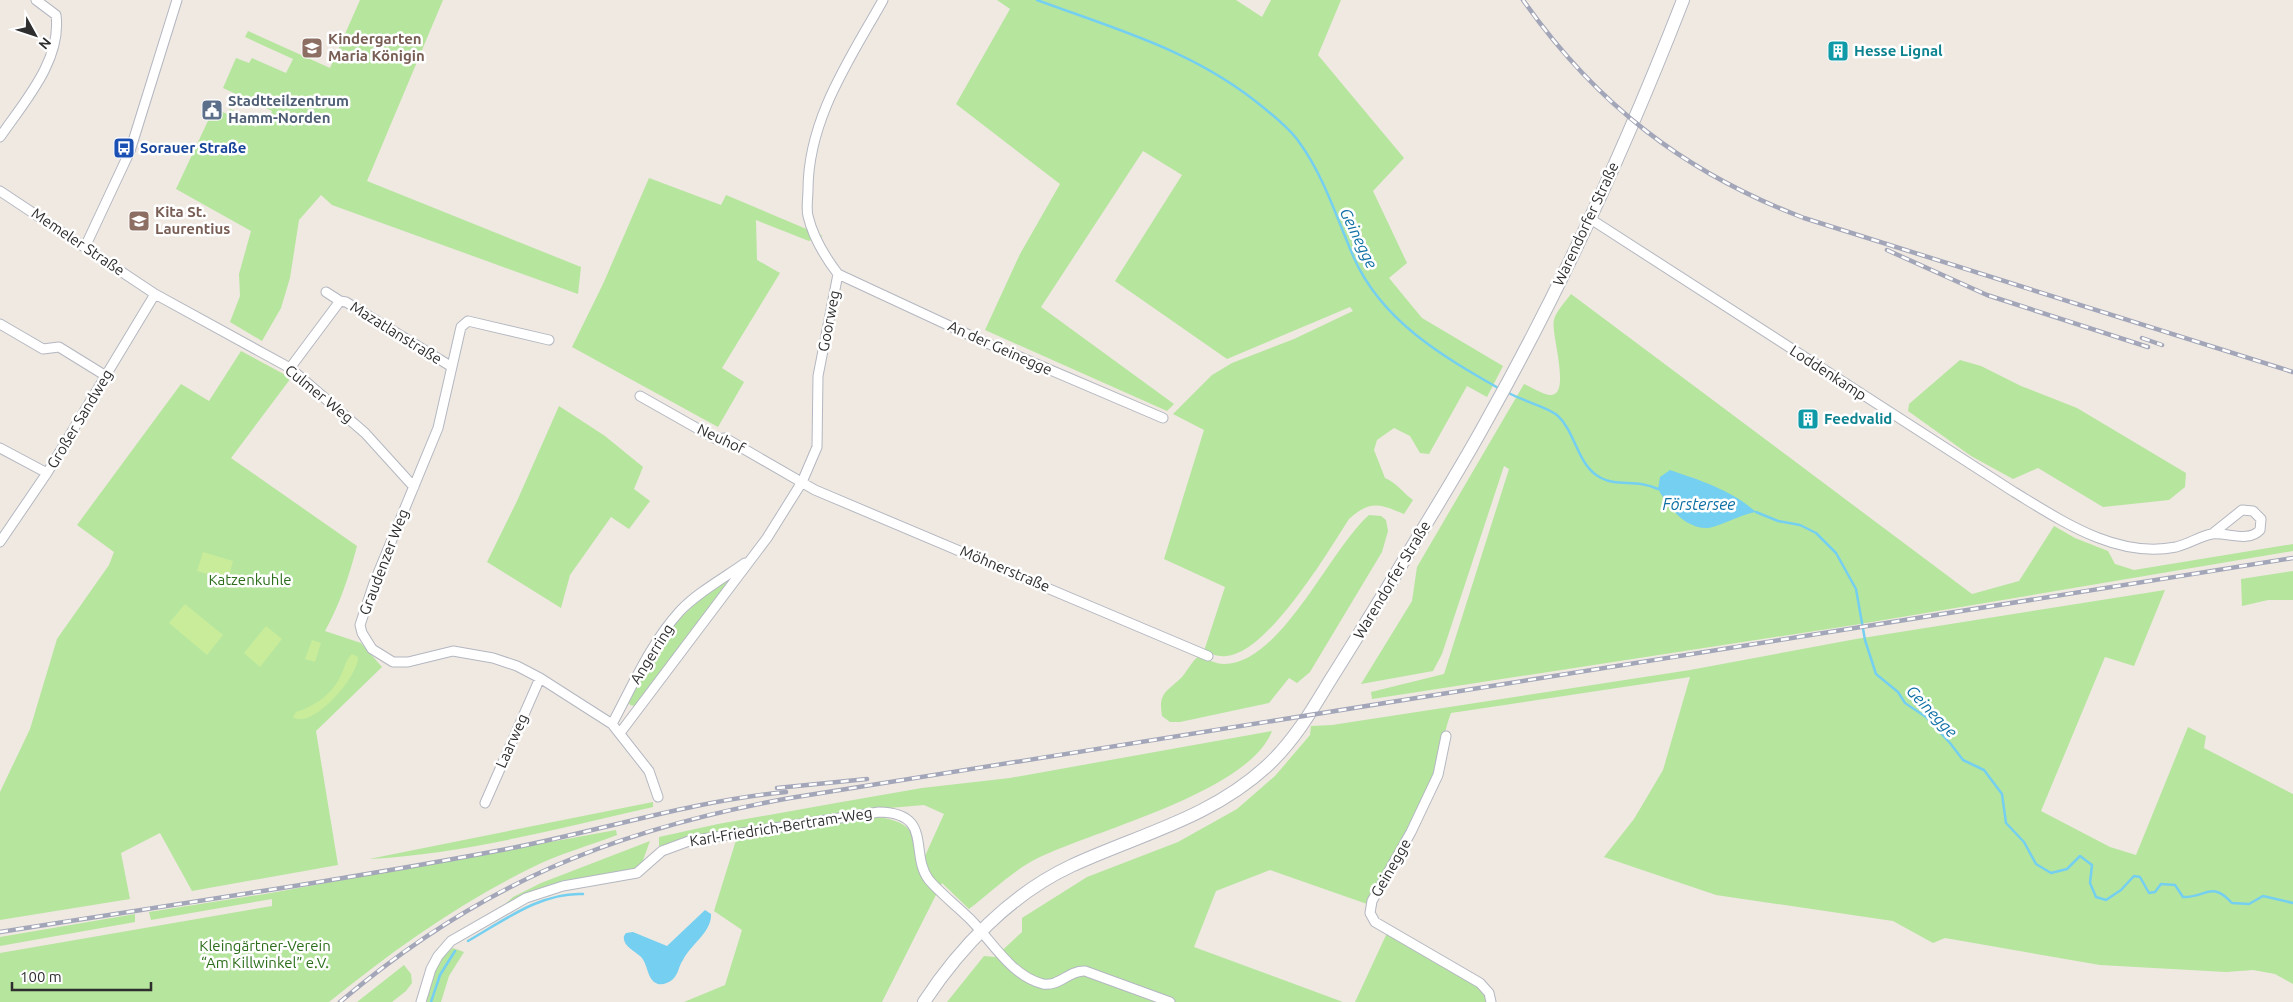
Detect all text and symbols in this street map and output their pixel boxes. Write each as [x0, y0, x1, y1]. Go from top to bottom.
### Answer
north arrow [10, 10, 60, 60]
place label: Kindergarten Maria Königin [328, 30, 425, 64]
text: N [35, 34, 54, 53]
school or university icon: Kindergarten Maria Königin [300, 36, 324, 60]
building icon: Hesse Lignal [1826, 39, 1850, 63]
place label: Hesse Lignal [1854, 42, 1943, 59]
place label: Stadtteilzentrum Hamm-Norden [228, 92, 349, 126]
public building icon: Stadtteilzentrum Hamm-Norden [200, 98, 224, 122]
bus stop icon: Sorauer Straße [112, 136, 136, 160]
place label: Sorauer Straße [140, 139, 246, 156]
street label: Warendorfer Straße [1549, 159, 1622, 288]
place label: Kita St. Laurentius [155, 203, 230, 237]
street label: Memeler Straße [29, 204, 128, 279]
water label: Geinegge [1337, 205, 1381, 271]
school or university icon: Kita St. Laurentius [127, 209, 151, 233]
street label: Goorweg [814, 289, 843, 353]
street label: Mazatlanstraße [347, 298, 445, 367]
street label: An der Geinegge [946, 317, 1055, 378]
street label: Loddenkamp [1787, 342, 1870, 404]
street label: Culmer Weg [282, 361, 357, 426]
street label: Großer Sandweg [43, 366, 116, 471]
building icon: Feedvalid [1796, 407, 1820, 431]
place label: Feedvalid [1824, 410, 1892, 427]
street label: Neuhof [695, 420, 748, 457]
water label: Förstersee [1663, 495, 1735, 513]
street label: Graudenzer Weg [355, 506, 412, 617]
street label: Warendorfer Straße [1350, 518, 1434, 642]
street label: Möhnerstraße [958, 542, 1053, 595]
park label: Katzenkuhle [208, 571, 292, 588]
street label: Angerring [626, 621, 677, 687]
water label: Geinegge [1903, 681, 1961, 741]
street label: Laarweg [492, 711, 531, 771]
street label: Karl-Friedrich-Bertram-Weg [688, 804, 873, 849]
street label: Geinegge [1367, 836, 1414, 900]
park label: Kleingärtner-Verein “Am Killwinkel” e.V. [199, 937, 331, 971]
scale bar [12, 960, 151, 992]
text: 100 m [20, 968, 62, 985]

